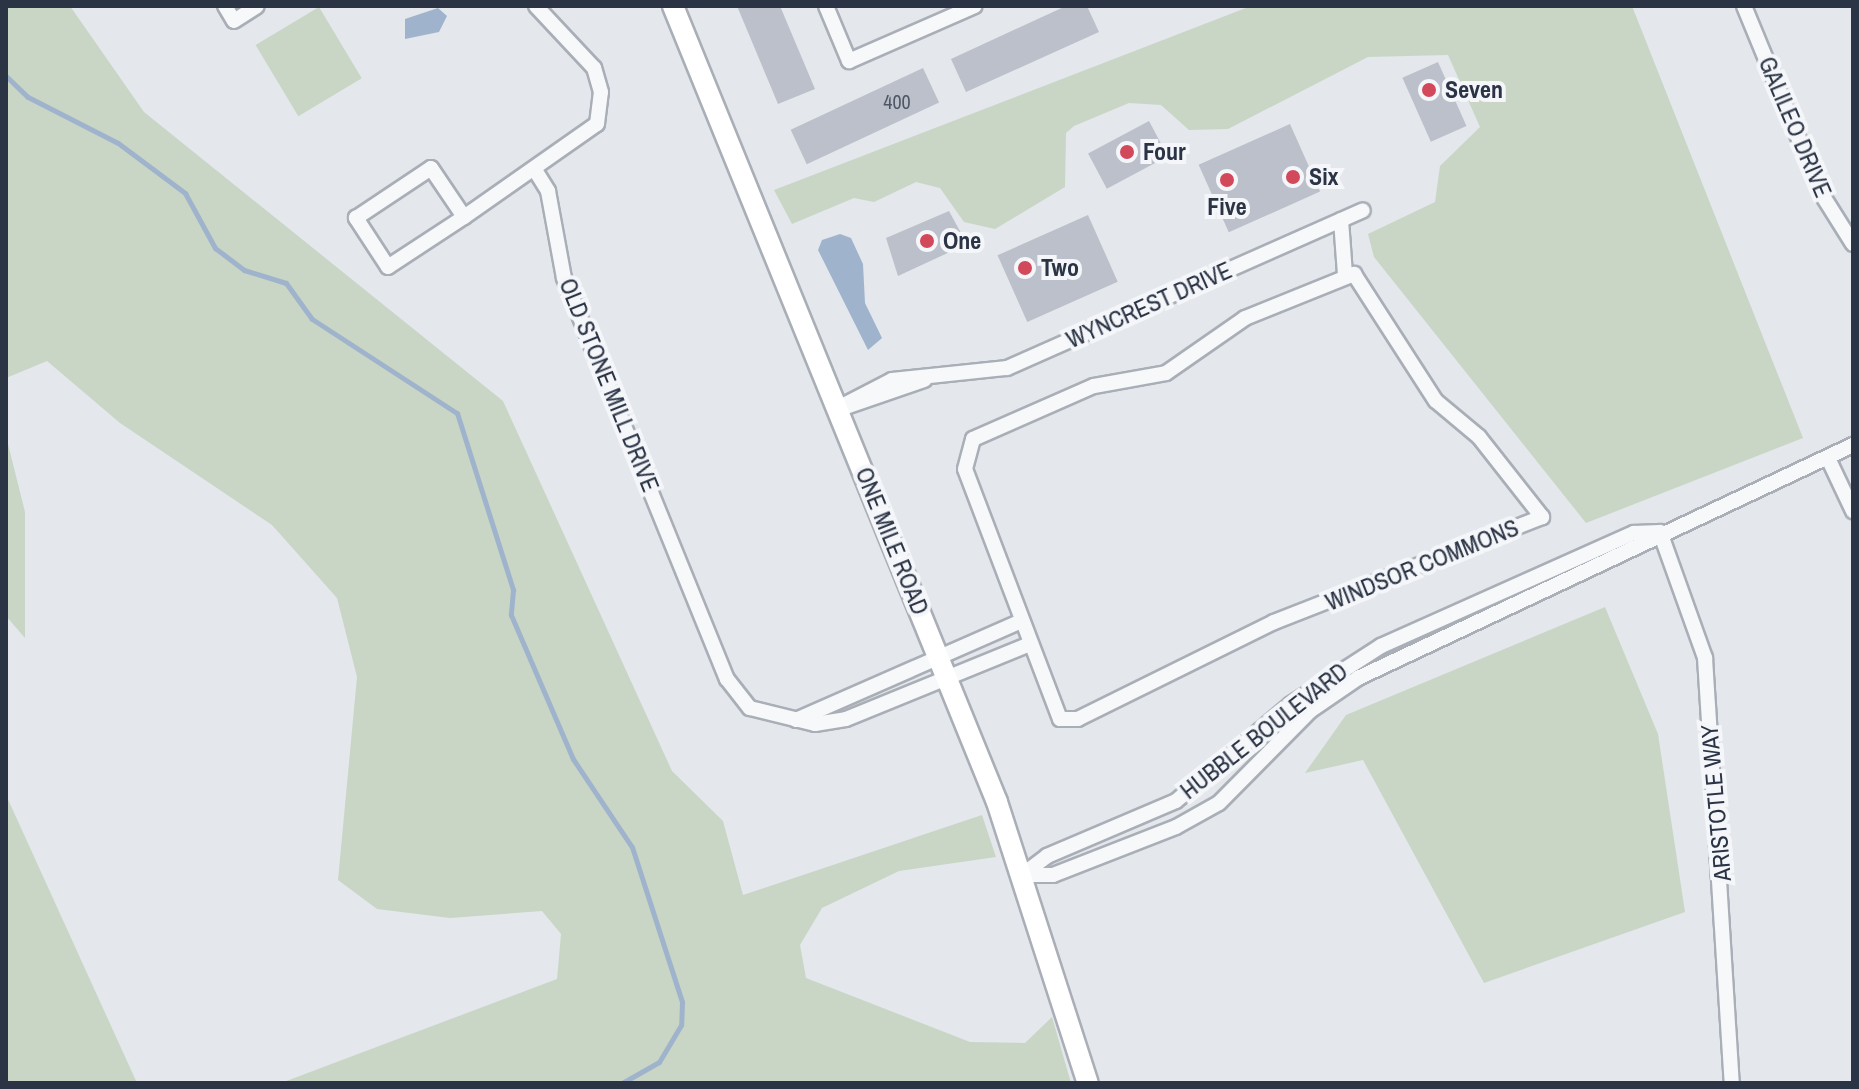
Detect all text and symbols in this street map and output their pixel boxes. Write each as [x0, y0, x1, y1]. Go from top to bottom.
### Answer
street label: GALILEO DRIVE [1752, 52, 1838, 202]
place label: Seven [1445, 76, 1503, 104]
marker: Seven [1420, 81, 1438, 99]
house number: 400 [883, 89, 911, 113]
place label: Four [1143, 138, 1186, 166]
marker: Four [1118, 143, 1136, 161]
place label: Six [1309, 163, 1339, 191]
marker: Six [1284, 168, 1302, 186]
marker: Five [1218, 171, 1236, 189]
place label: Five [1207, 193, 1247, 221]
place label: One [943, 227, 981, 255]
marker: One [918, 232, 936, 250]
place label: Two [1041, 254, 1079, 282]
street label: WYNCREST DRIVE [1062, 256, 1236, 354]
marker: Two [1016, 259, 1034, 277]
street label: OLD STONE MILL DRIVE [553, 274, 665, 496]
street label: ONE MILE ROAD [849, 463, 935, 619]
street label: WINDSOR COMMONS [1321, 513, 1523, 617]
street label: HUBBLE BOULEVARD [1175, 657, 1353, 805]
street label: ARISTOTLE WAY [1695, 723, 1737, 883]

